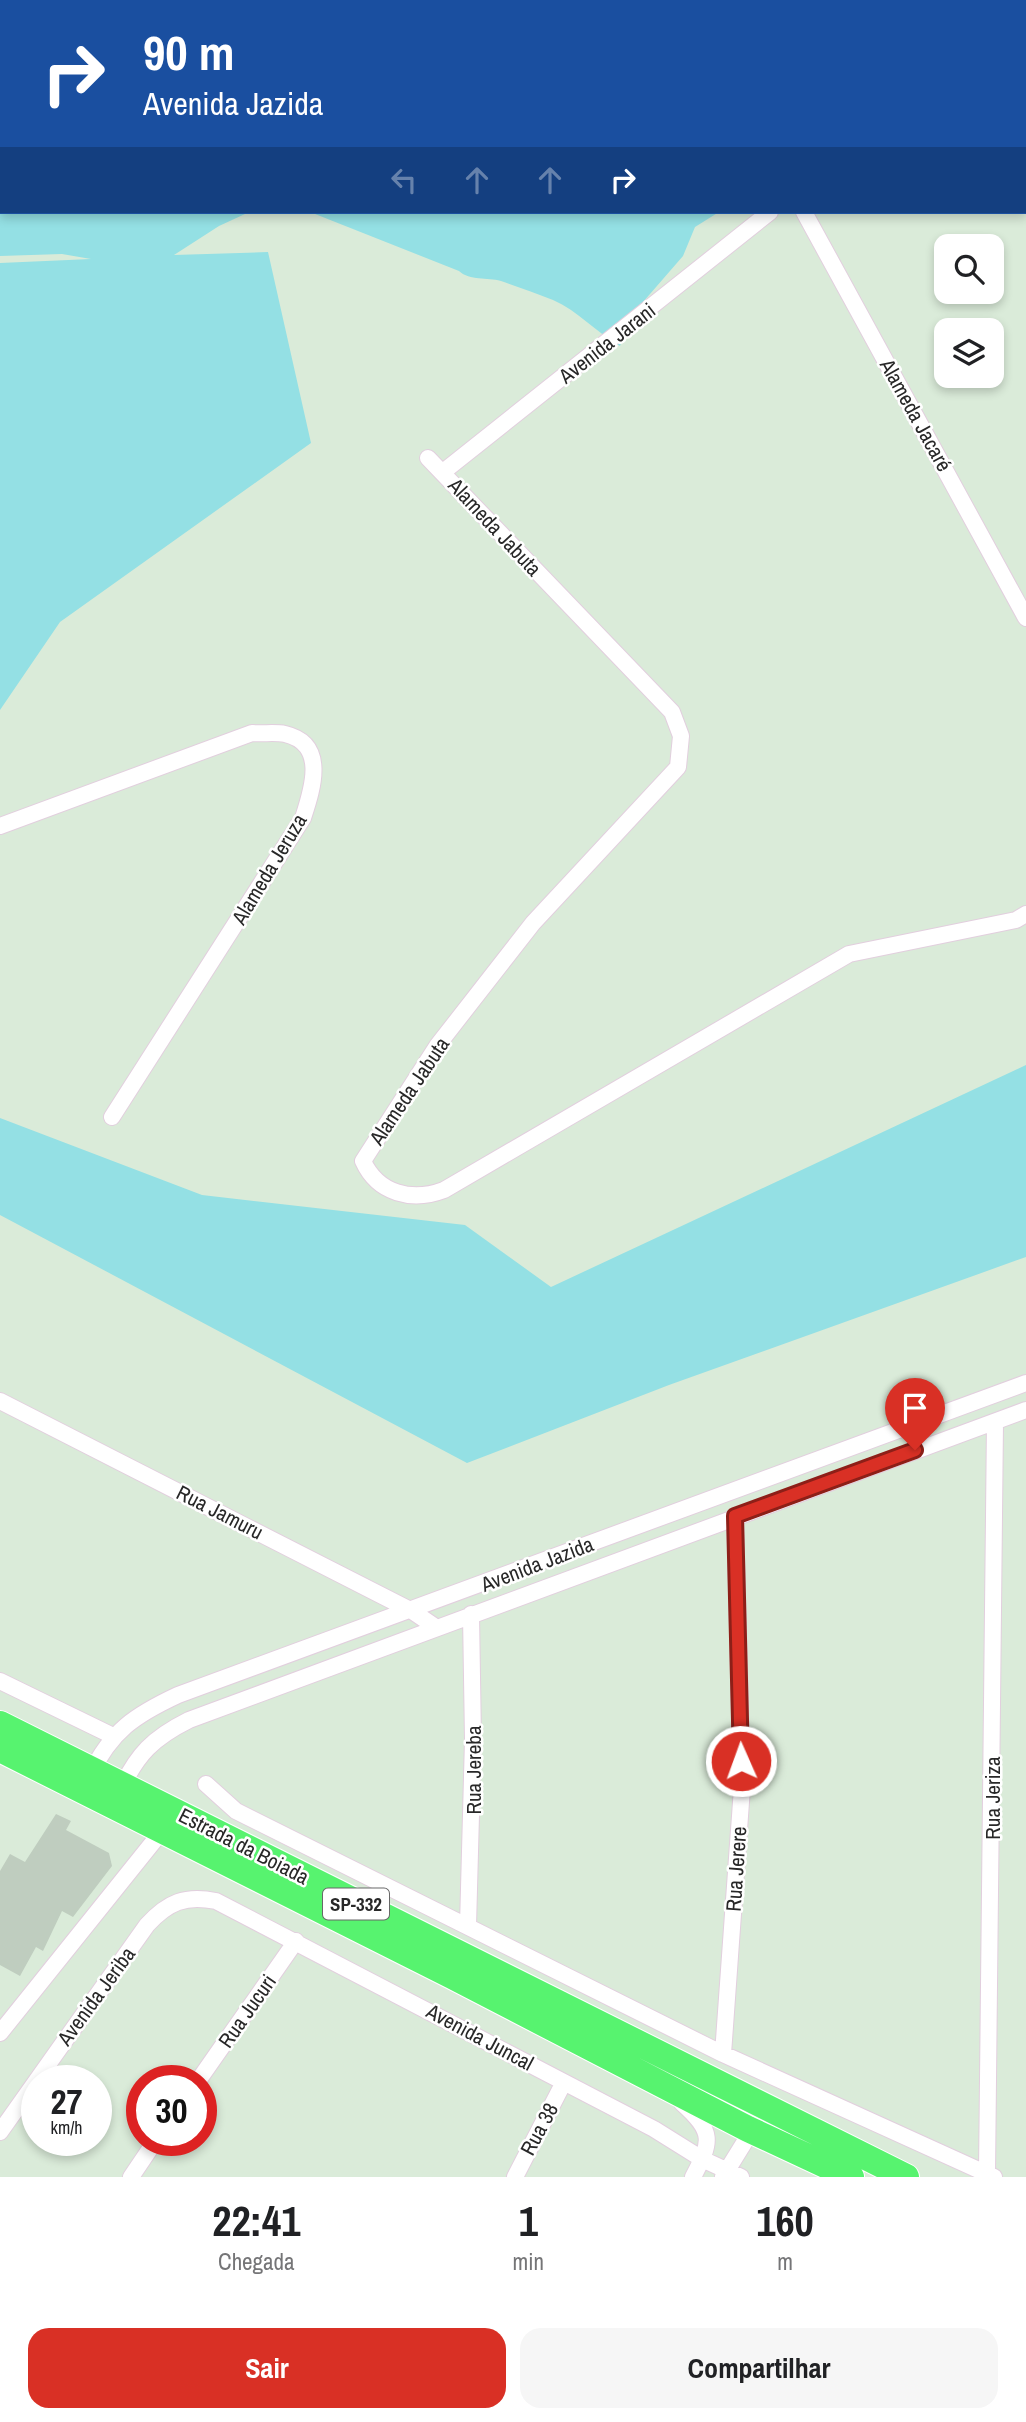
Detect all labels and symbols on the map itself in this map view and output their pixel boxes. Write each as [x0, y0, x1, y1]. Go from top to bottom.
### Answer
street label: Avenida Jarani [552, 296, 661, 391]
street label: Alameda Jacaré [873, 353, 959, 476]
street label: Alameda Jabuta [441, 471, 548, 583]
street label: Alameda Jeruza [224, 808, 314, 931]
street label: Alameda Jabuta [362, 1031, 456, 1152]
pin [885, 1378, 945, 1450]
street label: Rua Jamuru [172, 1478, 268, 1546]
street label: Avenida Jazida [476, 1529, 598, 1599]
position arrow [704, 1724, 778, 1798]
street label: Rua Jereba [459, 1725, 488, 1815]
street label: Rua Jeriza [978, 1756, 1007, 1840]
street label: Estrada da Boiada [174, 1801, 315, 1891]
street label: Rua Jerere [719, 1825, 753, 1913]
road number: SP-332 [323, 1888, 389, 1920]
street label: Avenida Jeriba [50, 1940, 142, 2052]
street label: Rua Jucuri [211, 1969, 283, 2053]
street label: Avenida Juncal [420, 1996, 539, 2077]
speed limit sign: 30 [126, 2065, 217, 2156]
street label: Rua 38 [513, 2098, 565, 2160]

